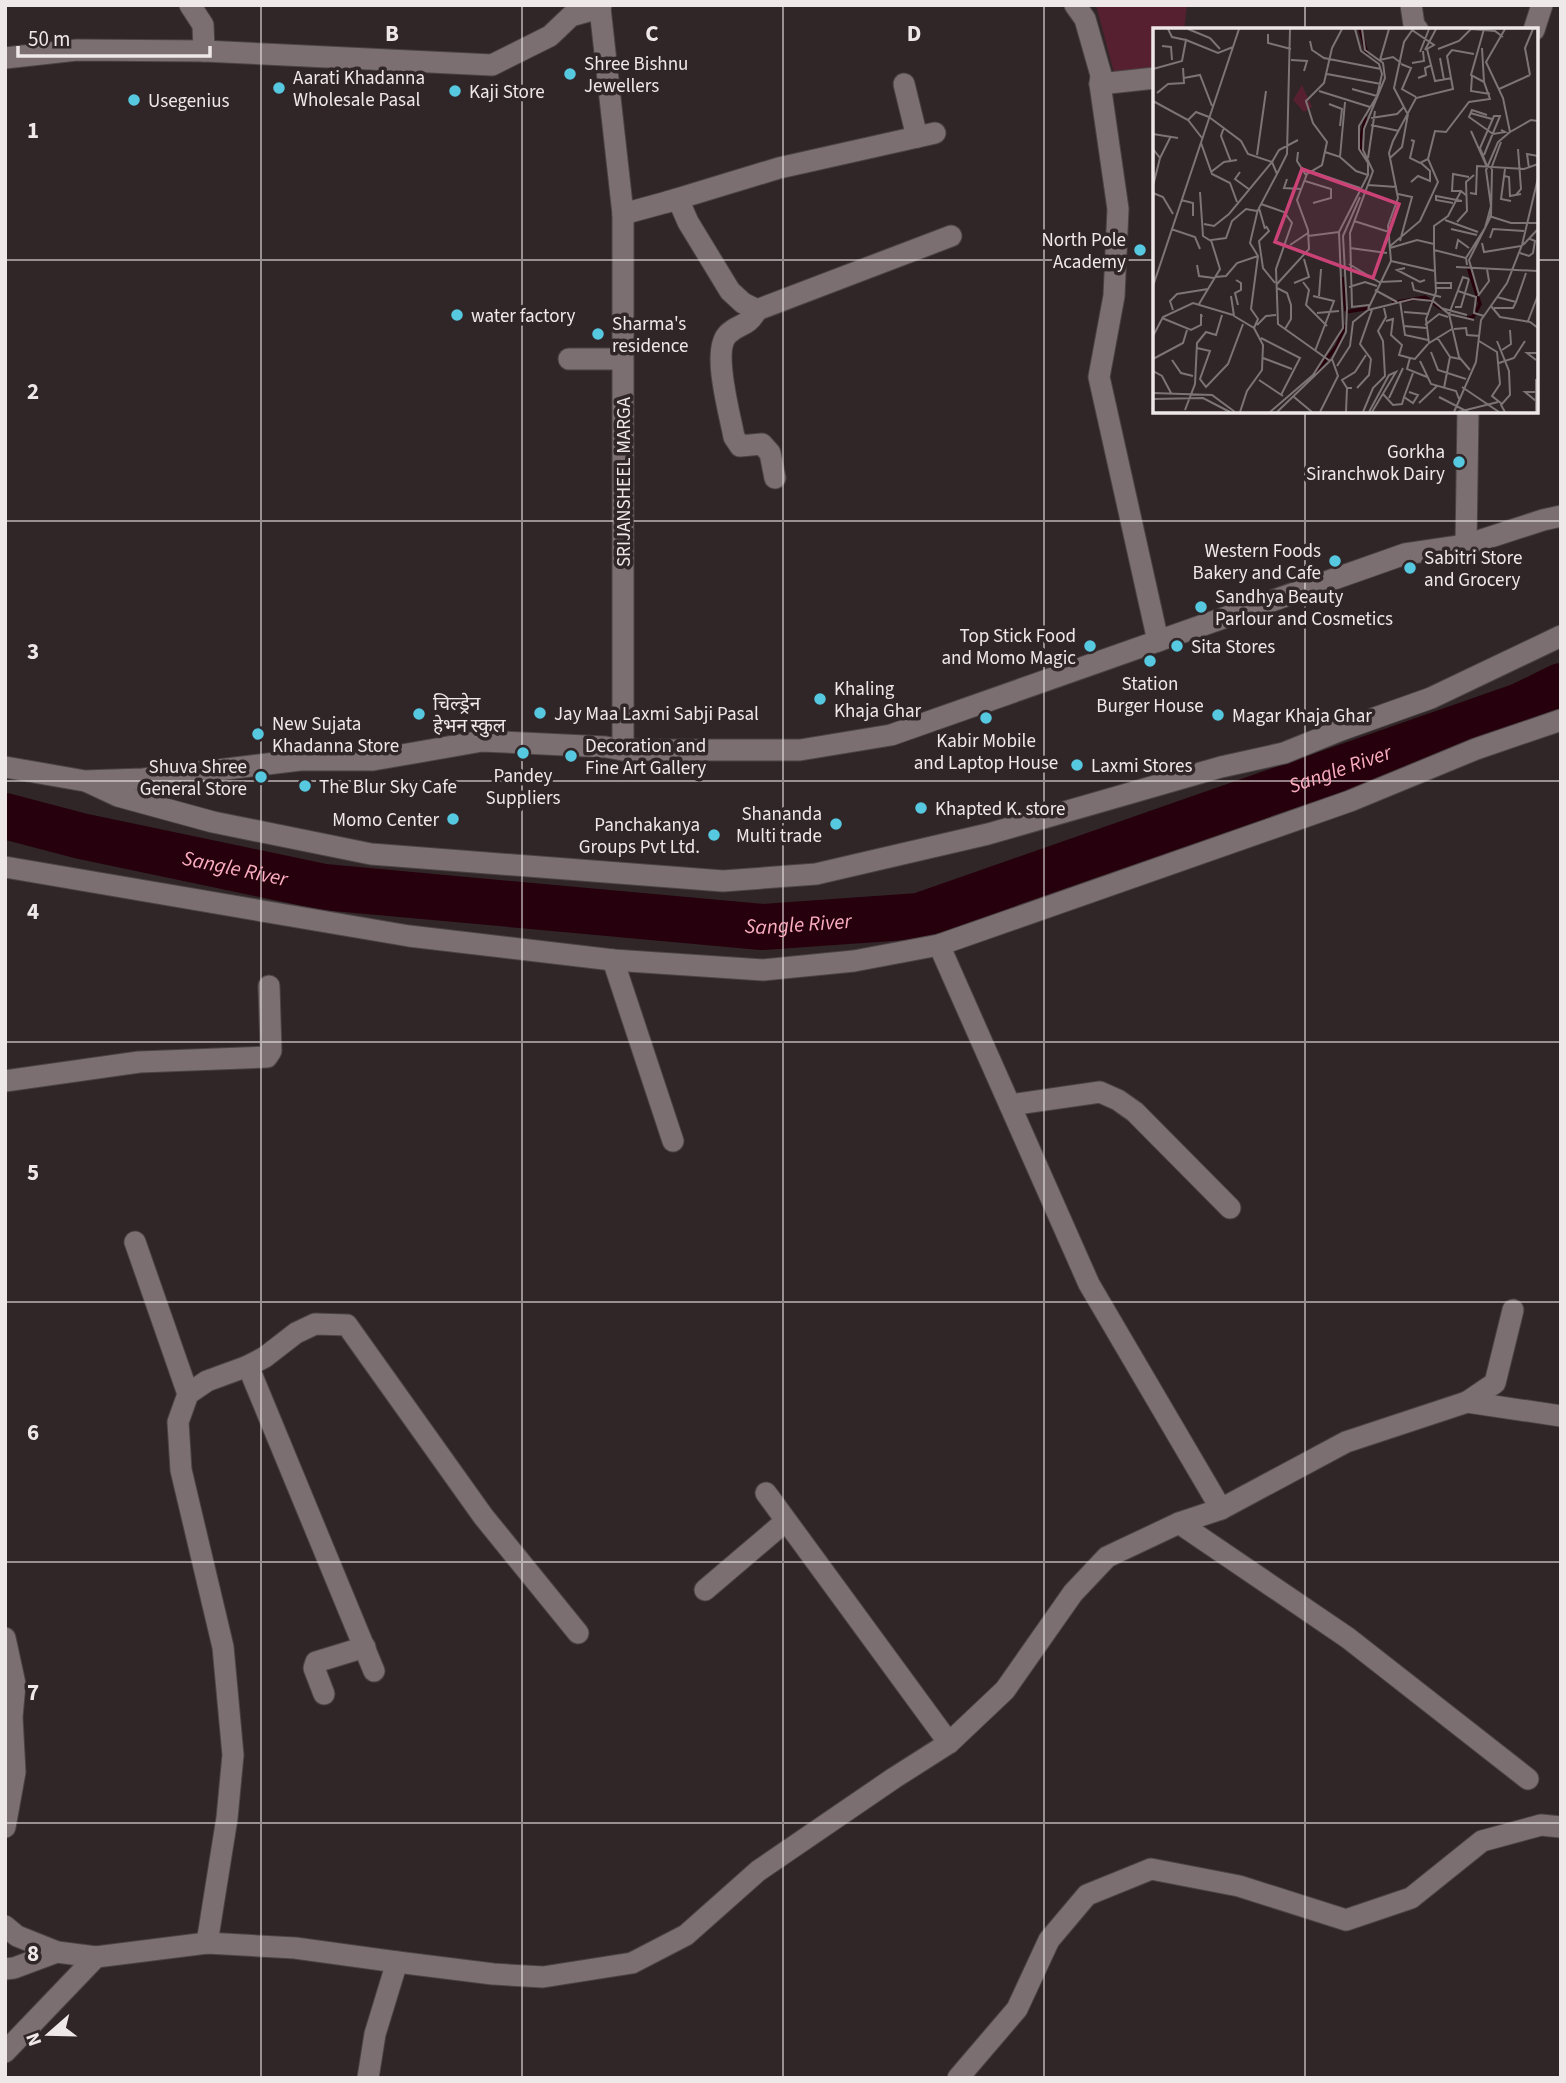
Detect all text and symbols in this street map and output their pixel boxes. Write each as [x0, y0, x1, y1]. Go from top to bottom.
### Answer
scale bar [18, 14, 210, 58]
text: B [385, 17, 399, 50]
text: C [645, 17, 659, 50]
text: D [907, 17, 921, 50]
text: 50 m [28, 24, 70, 54]
inset map [1153, 28, 1538, 413]
place label: Shree Bishnu Jewellers [584, 51, 688, 100]
place label: Aarati Khadanna Wholesale Pasal [293, 65, 425, 114]
marker: Shree Bishnu Jewellers [562, 66, 578, 82]
place label: Kaji Store [469, 79, 545, 106]
marker: Aarati Khadanna Wholesale Pasal [271, 80, 287, 96]
marker: Kaji Store [447, 83, 463, 99]
place label: Usegenius [148, 88, 230, 115]
marker: Usegenius [126, 92, 142, 108]
text: 1 [27, 114, 39, 147]
place label: North Pole Academy [1041, 227, 1126, 276]
marker: North Pole Academy [1132, 242, 1148, 258]
place label: water factory [471, 303, 576, 330]
marker: water factory [449, 307, 465, 323]
place label: Sharma's residence [612, 311, 689, 360]
marker: Sharma's residence [590, 326, 606, 342]
text: 2 [27, 375, 39, 408]
street label: SRIJANSHEEL MARGA [611, 396, 638, 567]
place label: Gorkha Siranchwok Dairy [1306, 439, 1445, 488]
marker: Gorkha Siranchwok Dairy [1451, 454, 1467, 470]
place label: Western Foods Bakery and Cafe [1192, 538, 1321, 587]
place label: Sabitri Store and Grocery [1424, 545, 1522, 594]
marker: Western Foods Bakery and Cafe [1327, 553, 1343, 569]
marker: Sabitri Store and Grocery [1402, 560, 1418, 576]
place label: Sandhya Beauty Parlour and Cosmetics [1215, 584, 1393, 633]
marker: Sandhya Beauty Parlour and Cosmetics [1193, 599, 1209, 615]
place label: Top Stick Food and Momo Magic [941, 623, 1076, 672]
place label: Sita Stores [1191, 634, 1275, 661]
text: 3 [27, 635, 39, 668]
marker: Top Stick Food and Momo Magic [1082, 638, 1098, 654]
marker: Sita Stores [1169, 638, 1185, 654]
marker: Station Burger House [1142, 653, 1158, 669]
place label: Station Burger House [1096, 671, 1204, 720]
place label: Khaling Khaja Ghar [834, 676, 922, 725]
place label: चिल्ड्रेन हेभन स्कुल [433, 691, 507, 740]
marker: Khaling Khaja Ghar [812, 691, 828, 707]
place label: Jay Maa Laxmi Sabji Pasal [554, 701, 759, 728]
place label: Magar Khaja Ghar [1232, 703, 1372, 730]
marker: Jay Maa Laxmi Sabji Pasal [532, 705, 548, 721]
marker: चिल्ड्रेन हेभन स्कुल [411, 706, 427, 722]
marker: Magar Khaja Ghar [1210, 707, 1226, 723]
marker: Kabir Mobile and Laptop House [978, 710, 994, 726]
place label: New Sujata Khadanna Store [272, 711, 399, 760]
marker: New Sujata Khadanna Store [250, 726, 266, 742]
place label: Kabir Mobile and Laptop House [914, 728, 1058, 777]
place label: Decoration and Fine Art Gallery [585, 733, 706, 782]
water label: Sangle River [1285, 737, 1396, 801]
marker: Pandey Suppliers [515, 745, 531, 761]
marker: Decoration and Fine Art Gallery [563, 748, 579, 764]
place label: Laxmi Stores [1091, 753, 1192, 780]
place label: Shuva Shree General Store [140, 754, 247, 803]
marker: Laxmi Stores [1069, 757, 1085, 773]
place label: Pandey Suppliers [486, 763, 561, 812]
marker: Shuva Shree General Store [253, 769, 269, 785]
place label: The Blur Sky Cafe [319, 774, 457, 801]
marker: The Blur Sky Cafe [297, 778, 313, 794]
place label: Khapted K. store [935, 796, 1065, 823]
marker: Khapted K. store [913, 800, 929, 816]
place label: Shananda Multi trade [736, 801, 822, 850]
place label: Momo Center [332, 807, 439, 834]
marker: Momo Center [445, 811, 461, 827]
place label: Panchakanya Groups Pvt Ltd. [579, 812, 700, 861]
marker: Shananda Multi trade [828, 816, 844, 832]
marker: Panchakanya Groups Pvt Ltd. [706, 827, 722, 843]
water label: Sangle River [180, 843, 291, 894]
text: 4 [27, 895, 39, 928]
water label: Sangle River [744, 906, 853, 942]
text: 5 [27, 1156, 39, 1189]
text: 6 [27, 1416, 39, 1449]
text: 7 [27, 1676, 39, 1709]
text: 8 [27, 1937, 39, 1970]
north arrow [14, 1999, 84, 2069]
text: N [20, 2029, 49, 2050]

